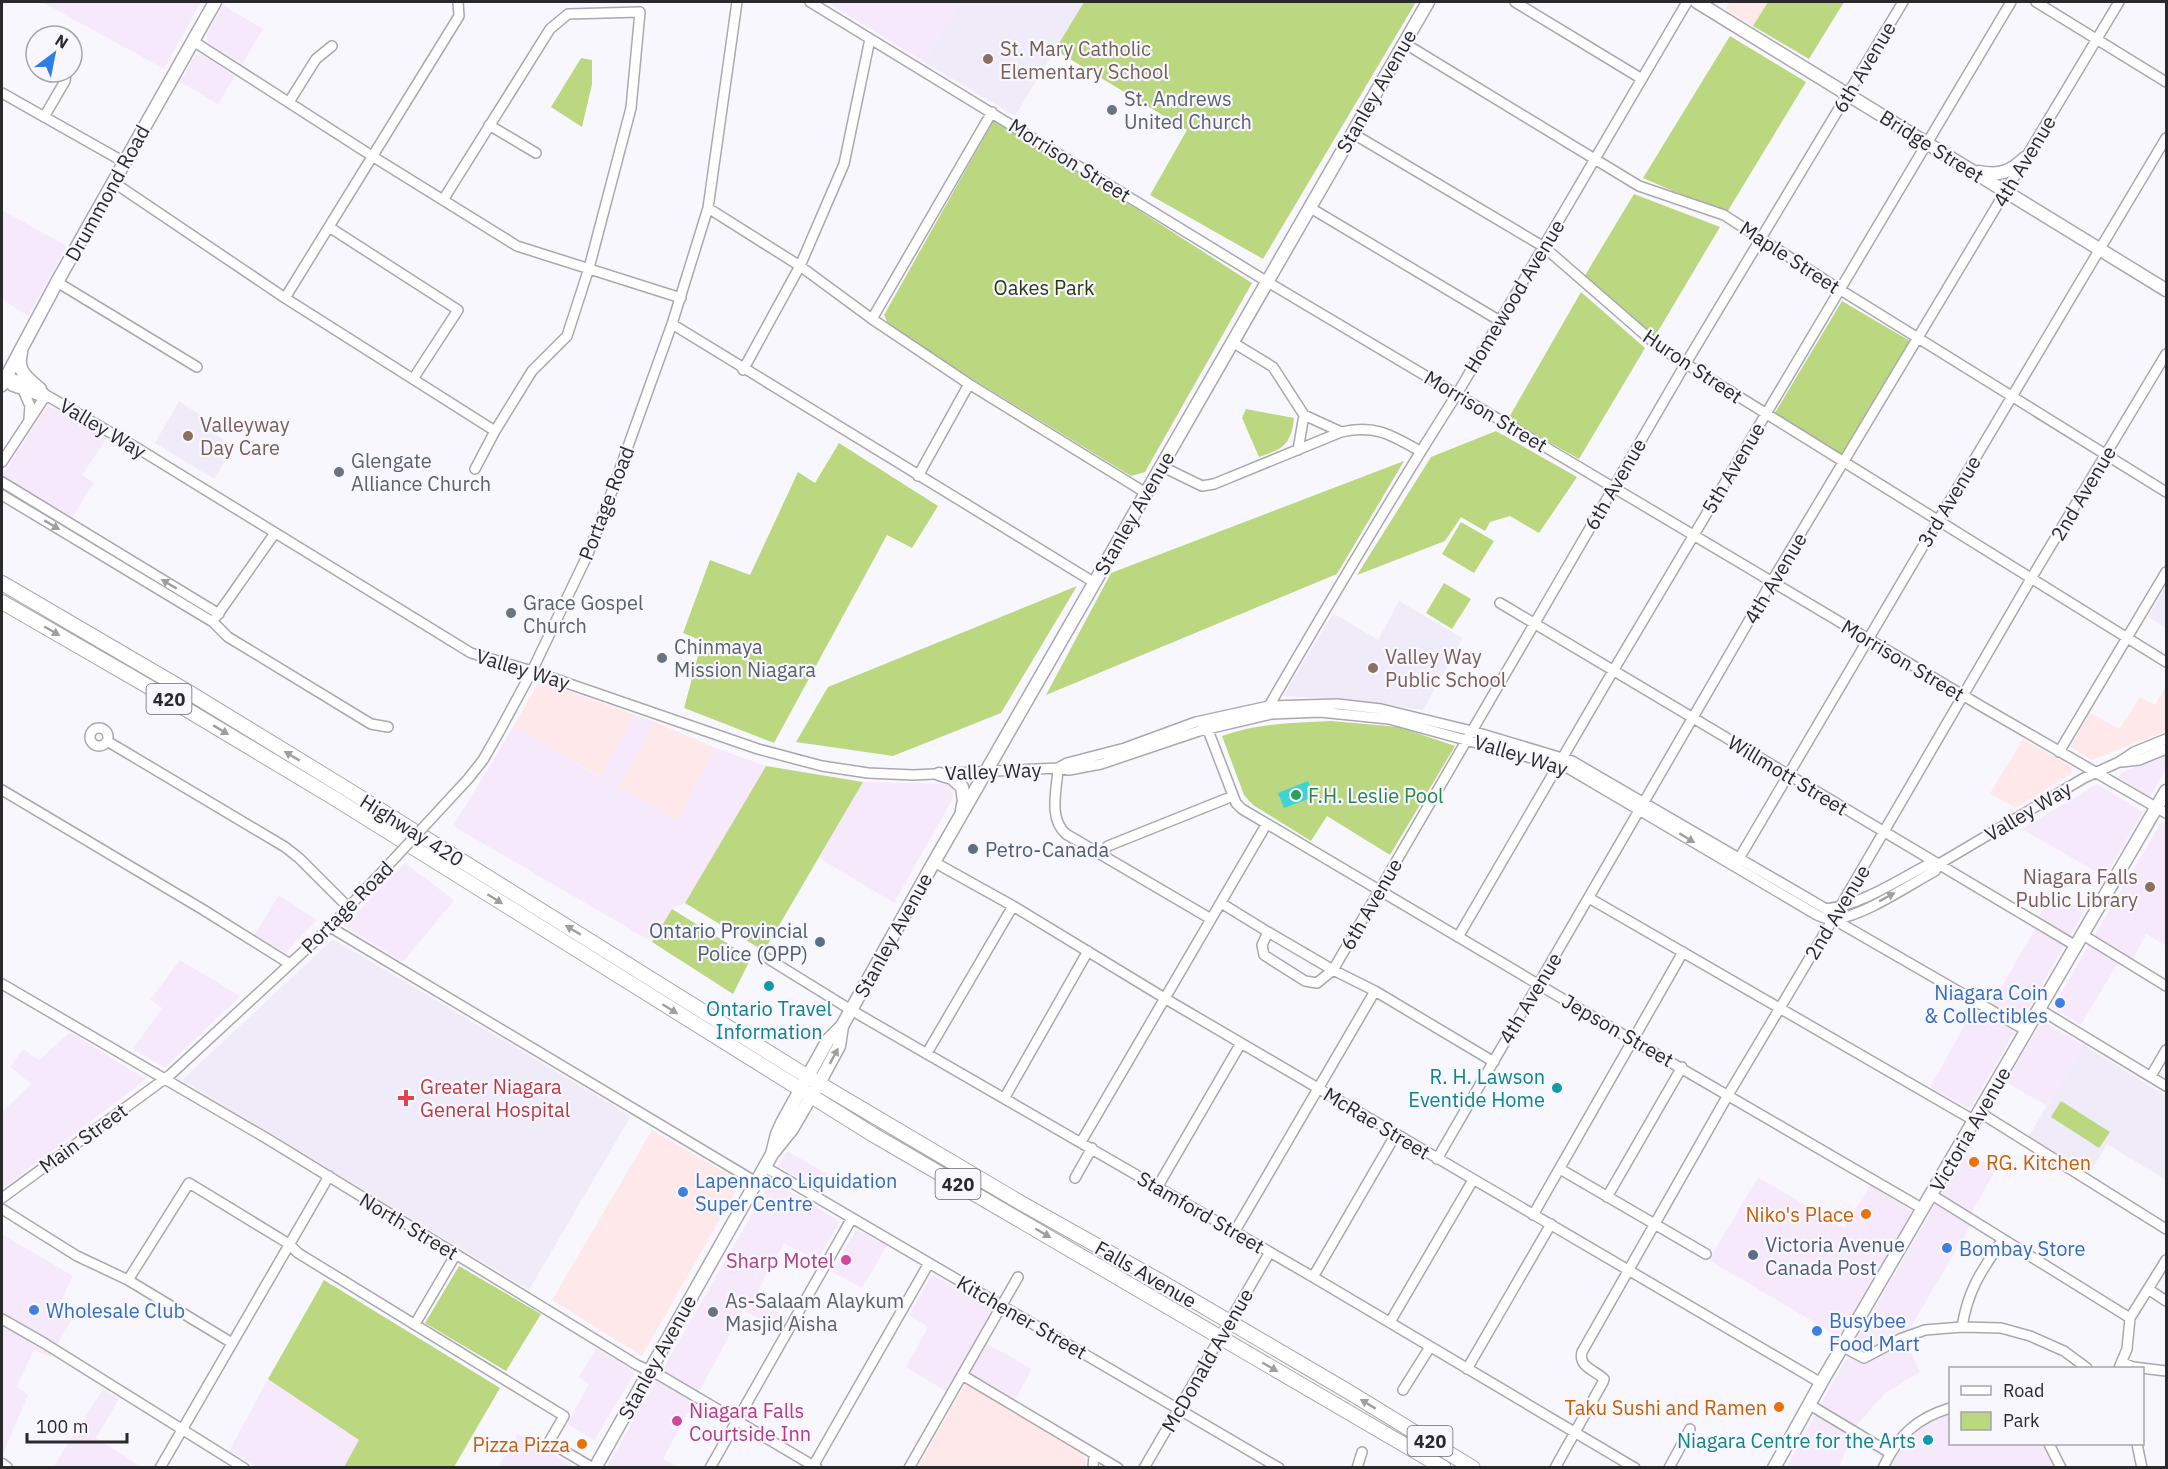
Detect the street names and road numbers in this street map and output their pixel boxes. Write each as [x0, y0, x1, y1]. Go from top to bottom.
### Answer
street label: 6th Avenue [1826, 16, 1902, 118]
street label: Stanley Avenue [1330, 24, 1422, 158]
street label: Bridge Street [1875, 103, 1989, 189]
street label: 4th Avenue [1986, 110, 2062, 212]
street label: Morrison Street [1004, 112, 1136, 208]
street label: Drummond Road [58, 120, 156, 266]
street label: Homewood Avenue [1458, 214, 1571, 378]
street label: Maple Street [1735, 214, 1845, 300]
street label: Huron Street [1638, 323, 1748, 409]
street label: Morrison Street [1419, 364, 1553, 458]
street label: Valley Way [55, 391, 151, 465]
street label: 5th Avenue [1695, 417, 1771, 519]
street label: 6th Avenue [1578, 433, 1652, 535]
street label: 2nd Avenue [2044, 440, 2122, 546]
street label: Portage Road [572, 442, 640, 564]
street label: Stanley Avenue [1088, 446, 1180, 580]
street label: 3rd Avenue [1911, 450, 1987, 552]
street label: 4th Avenue [1737, 527, 1813, 629]
street label: Morrison Street [1836, 613, 1970, 707]
street label: Valley Way [473, 642, 573, 696]
road number: 420 [146, 684, 192, 714]
street label: Valley Way [1471, 728, 1571, 782]
street label: Willmott Street [1723, 728, 1853, 822]
street label: Valley Way [944, 756, 1042, 786]
street label: Valley Way [1980, 774, 2076, 848]
street label: Highway 420 [355, 787, 469, 873]
street label: 6th Avenue [1334, 853, 1408, 955]
street label: Portage Road [295, 855, 399, 959]
street label: 2nd Avenue [1798, 859, 1876, 965]
street label: Stanley Avenue [848, 868, 938, 1002]
street label: 4th Avenue [1492, 947, 1568, 1049]
street label: Jepson Street [1557, 987, 1679, 1073]
street label: Victoria Avenue [1923, 1062, 2017, 1196]
street label: McRae Street [1319, 1080, 1435, 1166]
street label: Main Street [33, 1097, 133, 1179]
street label: Stamford Street [1132, 1165, 1270, 1259]
road number: 420 [936, 1169, 980, 1199]
street label: North Street [355, 1186, 463, 1266]
street label: Falls Avenue [1090, 1234, 1202, 1314]
street label: Kitchener Street [952, 1269, 1092, 1365]
street label: McDonald Avenue [1155, 1283, 1259, 1437]
street label: Stanley Avenue [612, 1290, 702, 1424]
road number: 420 [1408, 1426, 1452, 1456]

